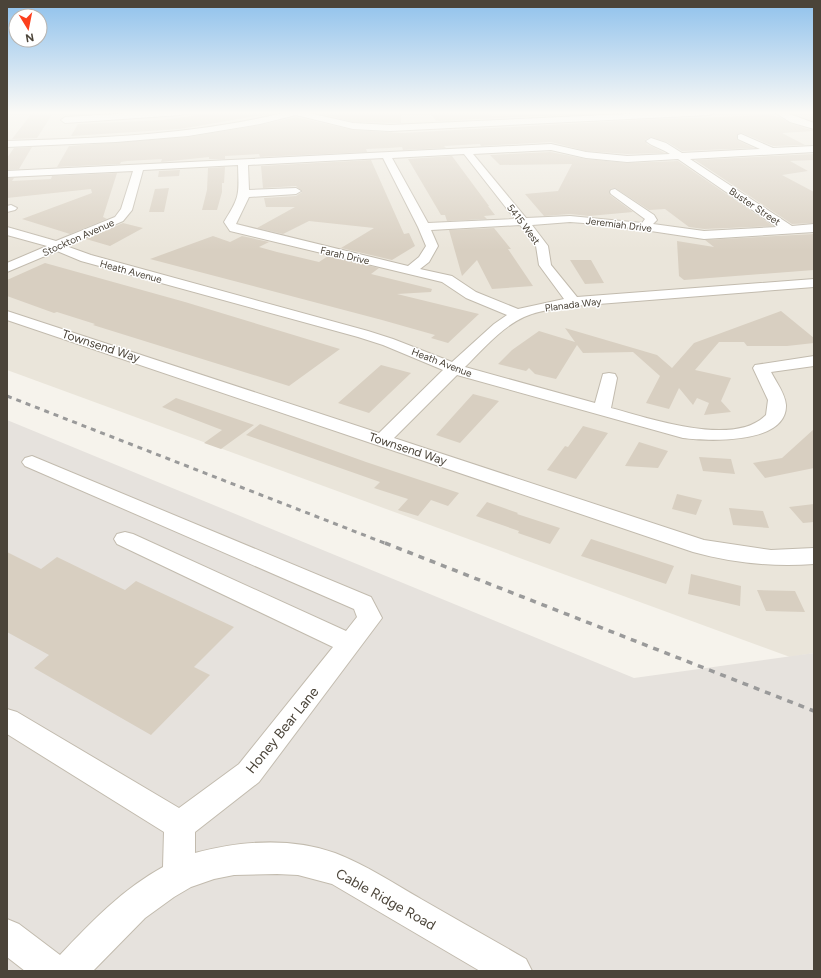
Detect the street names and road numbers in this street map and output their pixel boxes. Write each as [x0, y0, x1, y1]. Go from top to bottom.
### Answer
street label: Buster Street [726, 184, 783, 229]
street label: 5415 West [504, 201, 543, 247]
street label: Jeremiah Drive [585, 214, 653, 235]
street label: Stockton Avenue [40, 216, 117, 259]
street label: Farah Drive [319, 244, 371, 268]
street label: Heath Avenue [98, 257, 164, 286]
street label: Planada Way [544, 295, 603, 314]
street label: Townsend Way [60, 327, 142, 365]
street label: Heath Avenue [410, 345, 474, 380]
street label: Townsend Way [367, 430, 449, 468]
street label: Honey Bear Lane [242, 683, 323, 777]
street label: Cable Ridge Road [333, 865, 439, 934]

